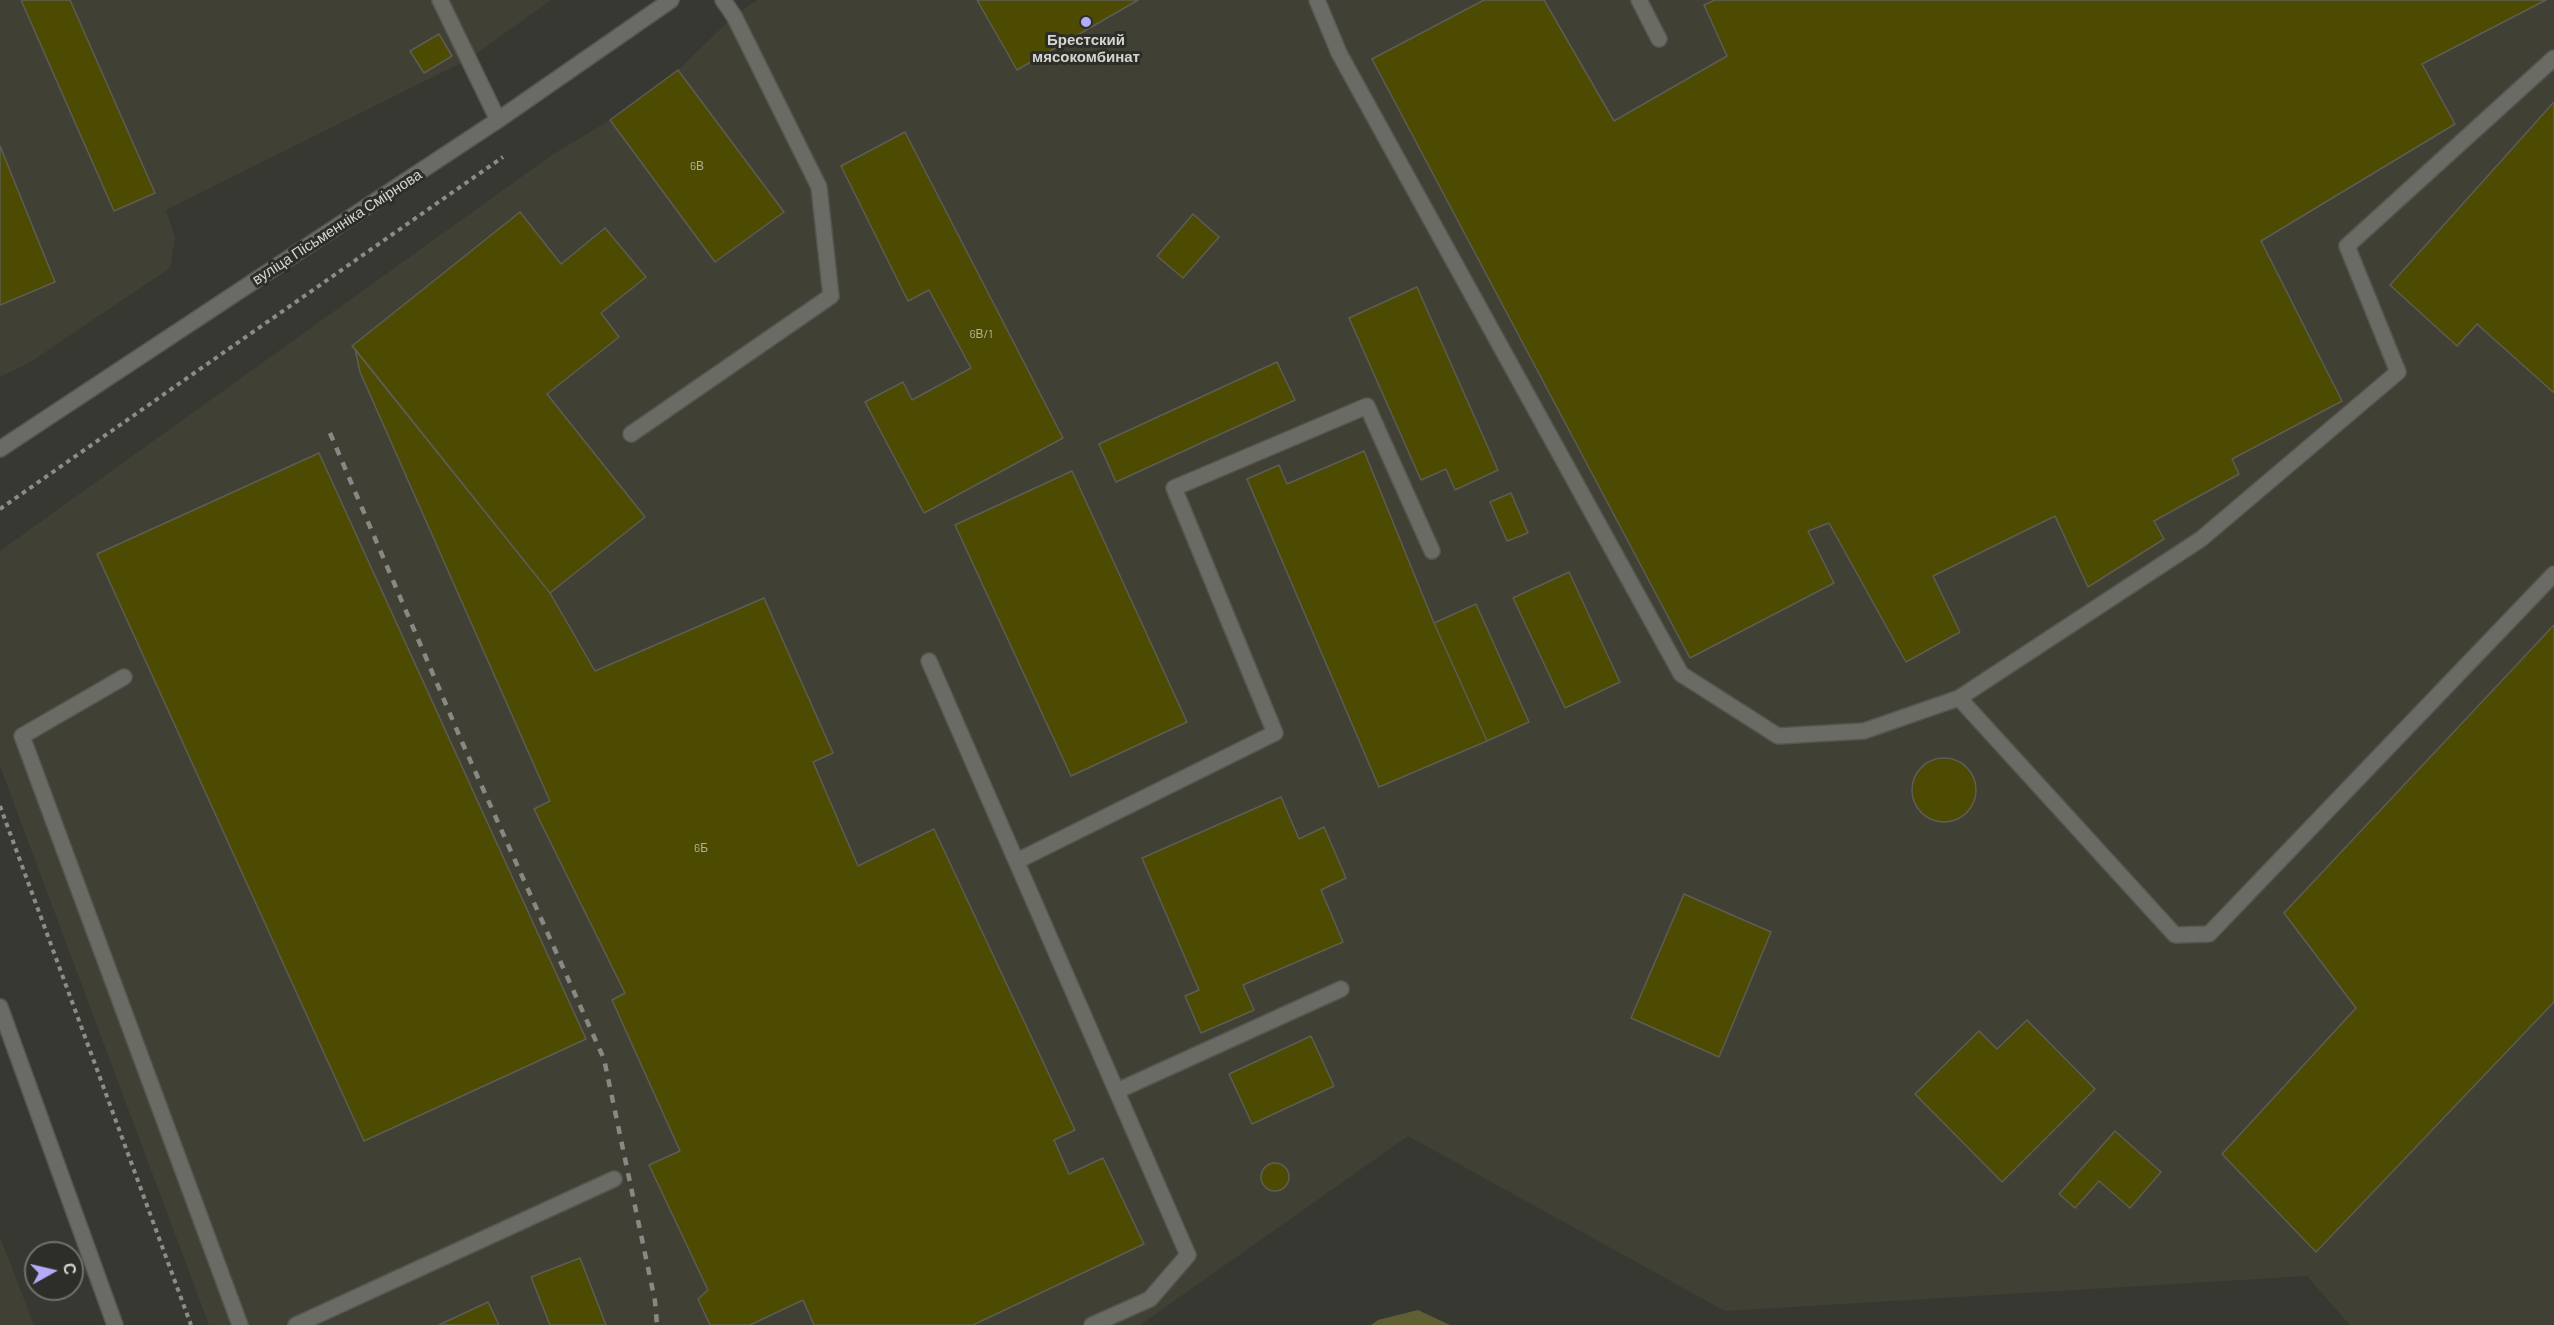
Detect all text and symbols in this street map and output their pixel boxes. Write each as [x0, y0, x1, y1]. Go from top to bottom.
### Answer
marker: Брестский мясокомбинат [1079, 15, 1093, 29]
place label: Брестский мясокомбинат [1032, 31, 1140, 66]
house number: 6В [690, 159, 704, 173]
street label: вуліца Пісьменніка Смірнова [249, 165, 425, 289]
house number: 6В/1 [969, 327, 993, 341]
house number: 6Б [694, 841, 708, 855]
north arrow [24, 1241, 84, 1301]
text: С [60, 1262, 81, 1276]

